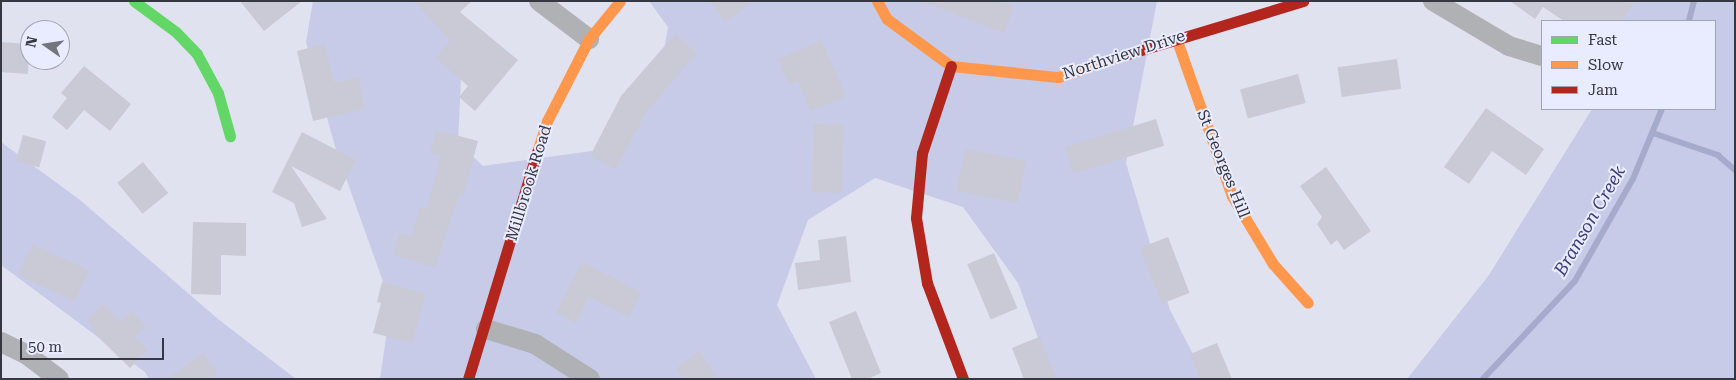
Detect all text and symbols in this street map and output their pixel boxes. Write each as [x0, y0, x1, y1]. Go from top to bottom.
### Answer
north arrow [20, 20, 70, 70]
legend [1541, 20, 1716, 110]
street label: Northview Drive [1060, 26, 1188, 84]
text: Fast [1588, 31, 1617, 49]
text: N [22, 35, 40, 49]
text: Slow [1588, 56, 1623, 74]
text: Jam [1588, 81, 1618, 99]
street label: St Georges Hill [1193, 107, 1253, 221]
street label: Millbrook Road [502, 123, 556, 243]
water label: Branson Creek [1550, 162, 1630, 280]
scale bar [22, 328, 166, 360]
text: 50 m [28, 338, 62, 356]

